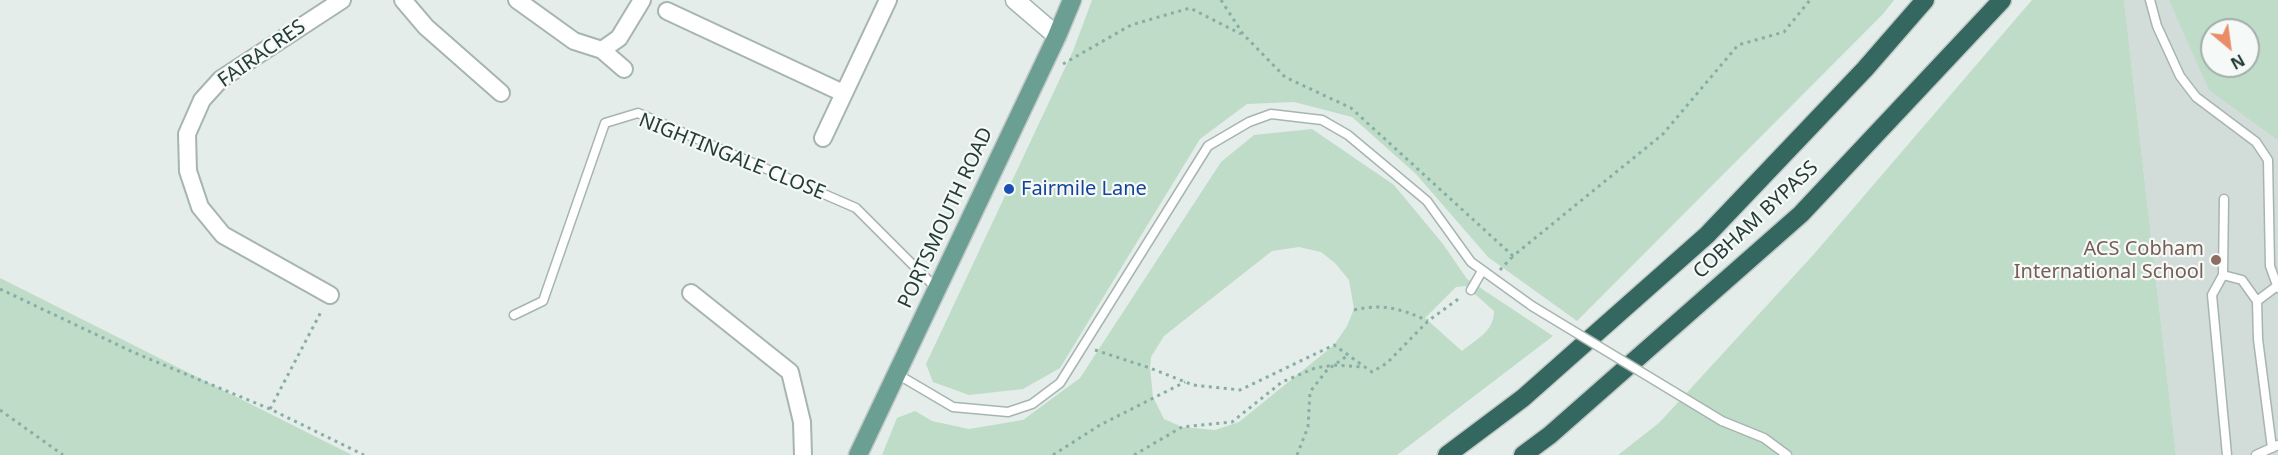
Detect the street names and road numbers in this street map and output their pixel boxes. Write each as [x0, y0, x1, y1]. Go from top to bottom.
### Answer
street label: FAIRACRES [214, 15, 310, 93]
street label: NIGHTINGALE CLOSE [635, 109, 829, 205]
street label: PORTSMOUTH ROAD [894, 124, 998, 312]
street label: COBHAM BYPASS [1689, 156, 1823, 284]

